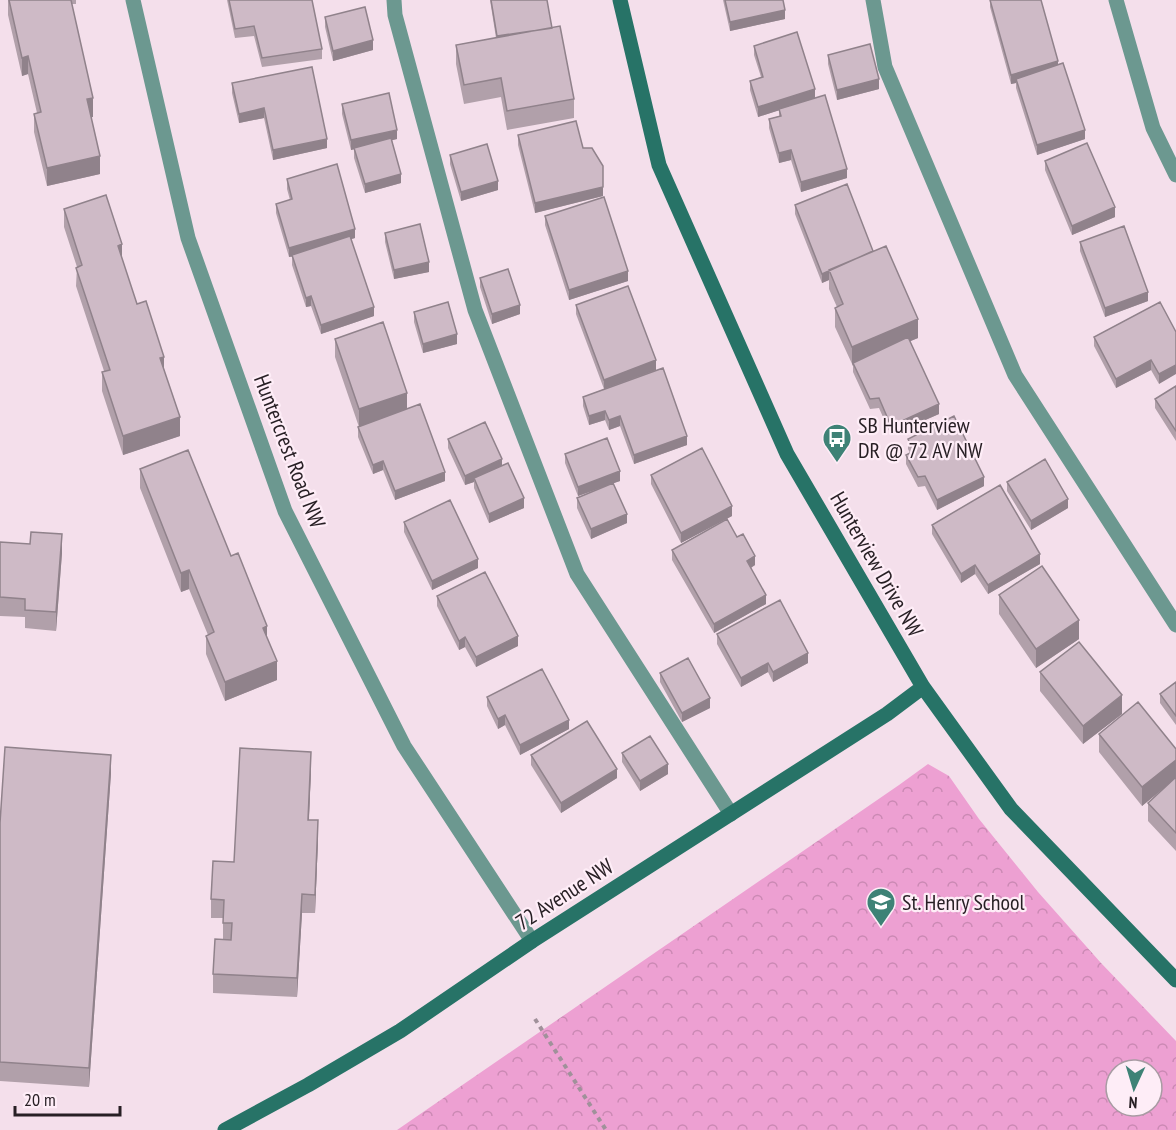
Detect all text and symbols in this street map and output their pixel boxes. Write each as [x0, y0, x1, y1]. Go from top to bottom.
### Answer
street label: Huntercrest Road NW [248, 370, 332, 532]
place label: SB Hunterview DR @ 72 AV NW [858, 411, 983, 464]
bus stop icon: SB Hunterview DR @ 72 AV NW [821, 422, 853, 464]
street label: Hunterview Drive NW [824, 487, 930, 642]
street label: 72 Avenue NW [510, 852, 618, 936]
school or university icon: St. Henry School [865, 886, 897, 928]
place label: St. Henry School [902, 888, 1025, 916]
north arrow [1104, 1058, 1164, 1118]
scale bar [15, 1079, 120, 1117]
text: 20 m [24, 1088, 56, 1111]
text: N [1128, 1093, 1138, 1113]

